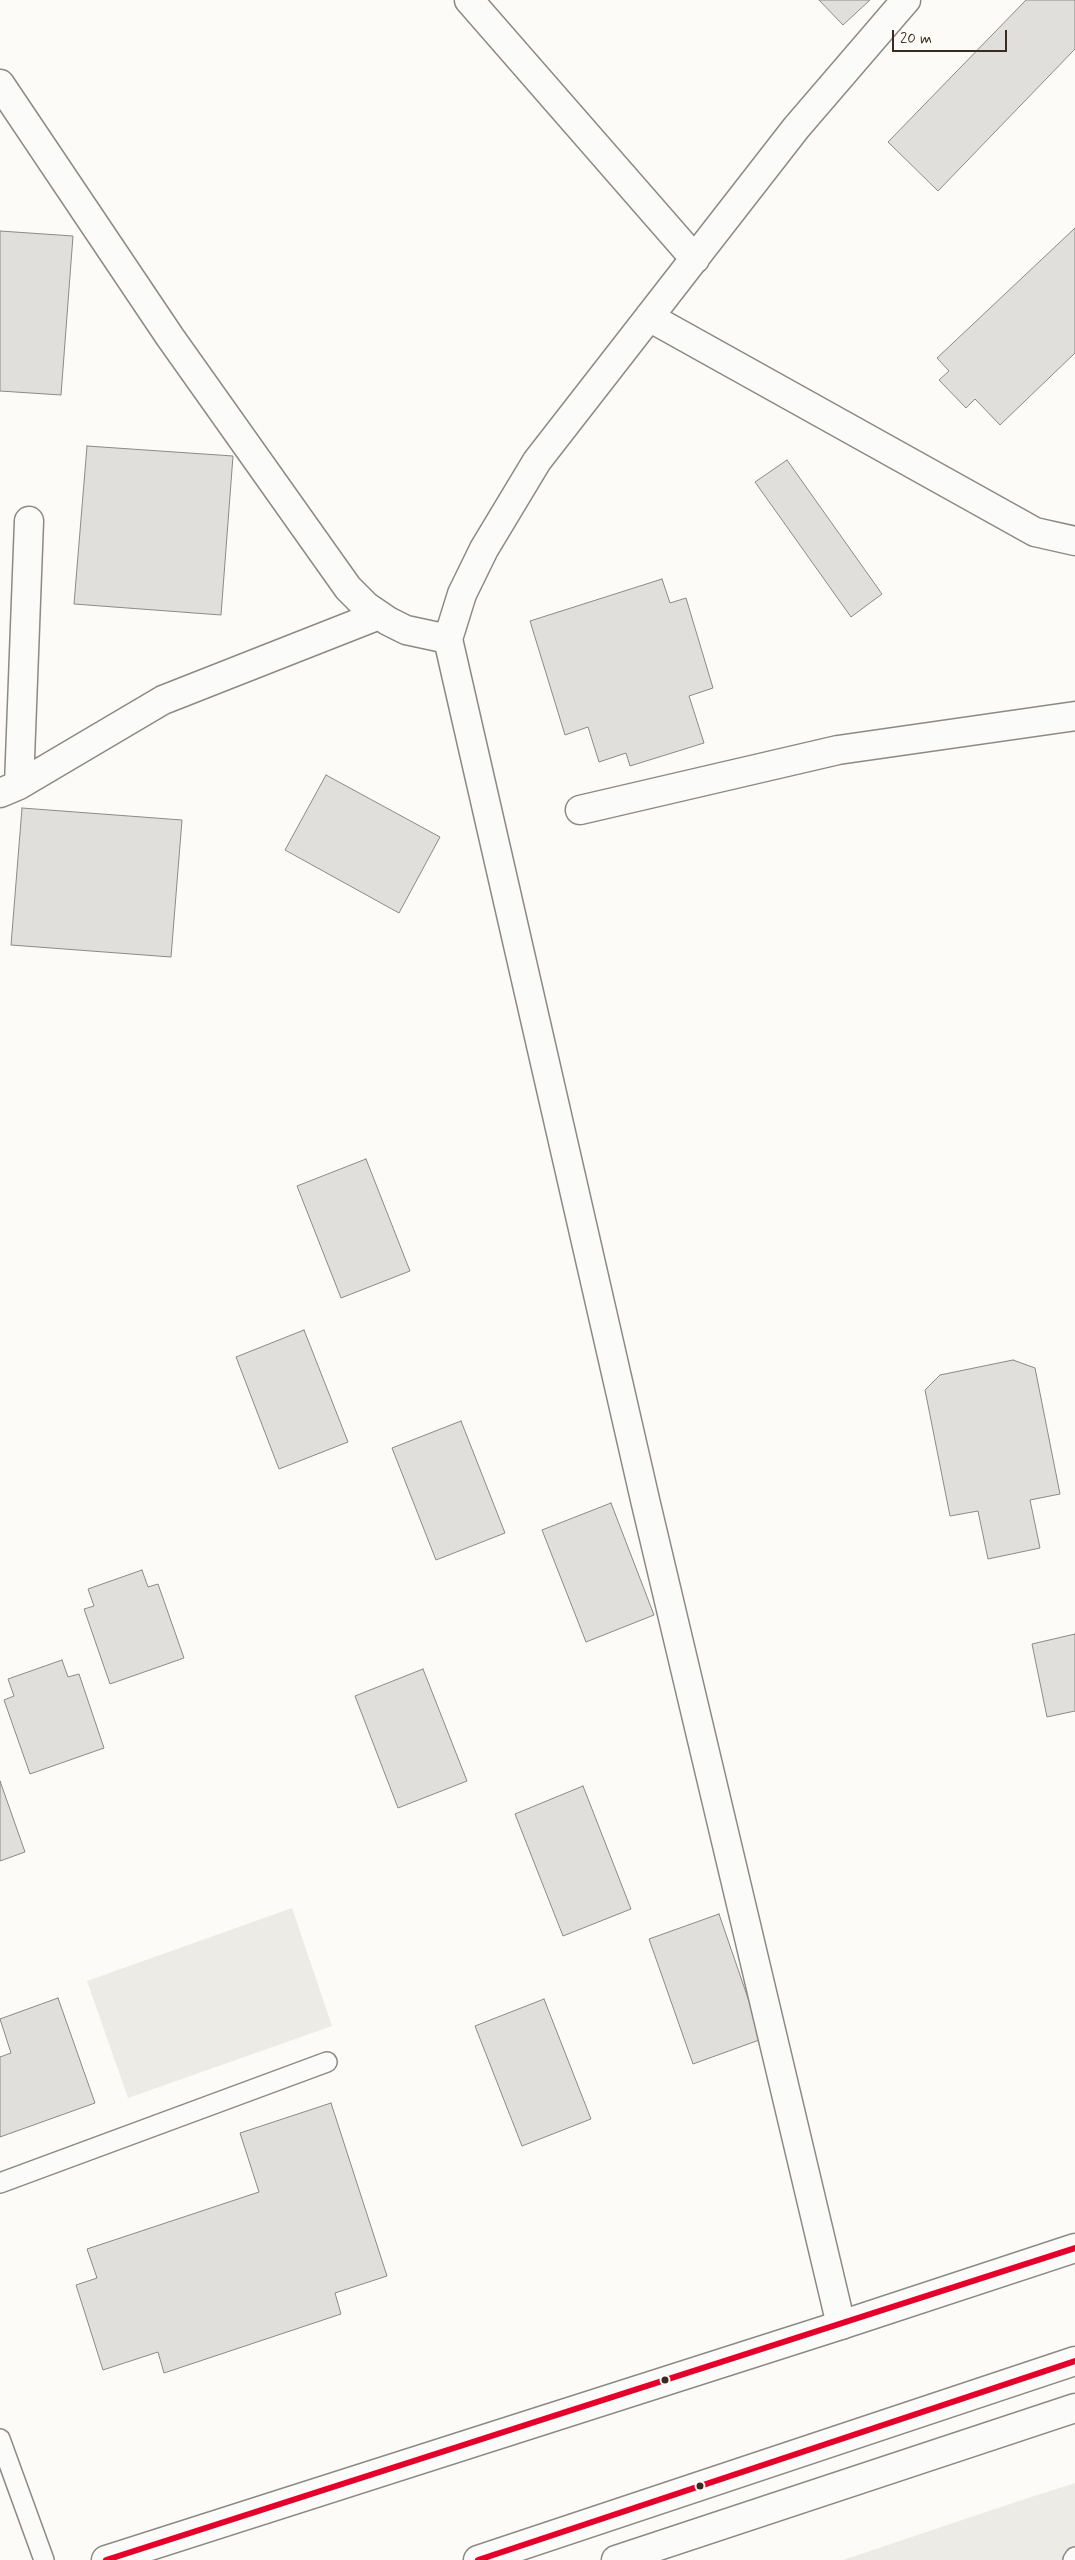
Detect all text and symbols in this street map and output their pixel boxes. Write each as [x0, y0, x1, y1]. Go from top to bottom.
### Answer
scale bar [895, 20, 1010, 52]
text: 20 m [900, 29, 932, 49]
unlabelled marker [660, 2375, 670, 2385]
unlabelled marker [695, 2481, 705, 2491]

